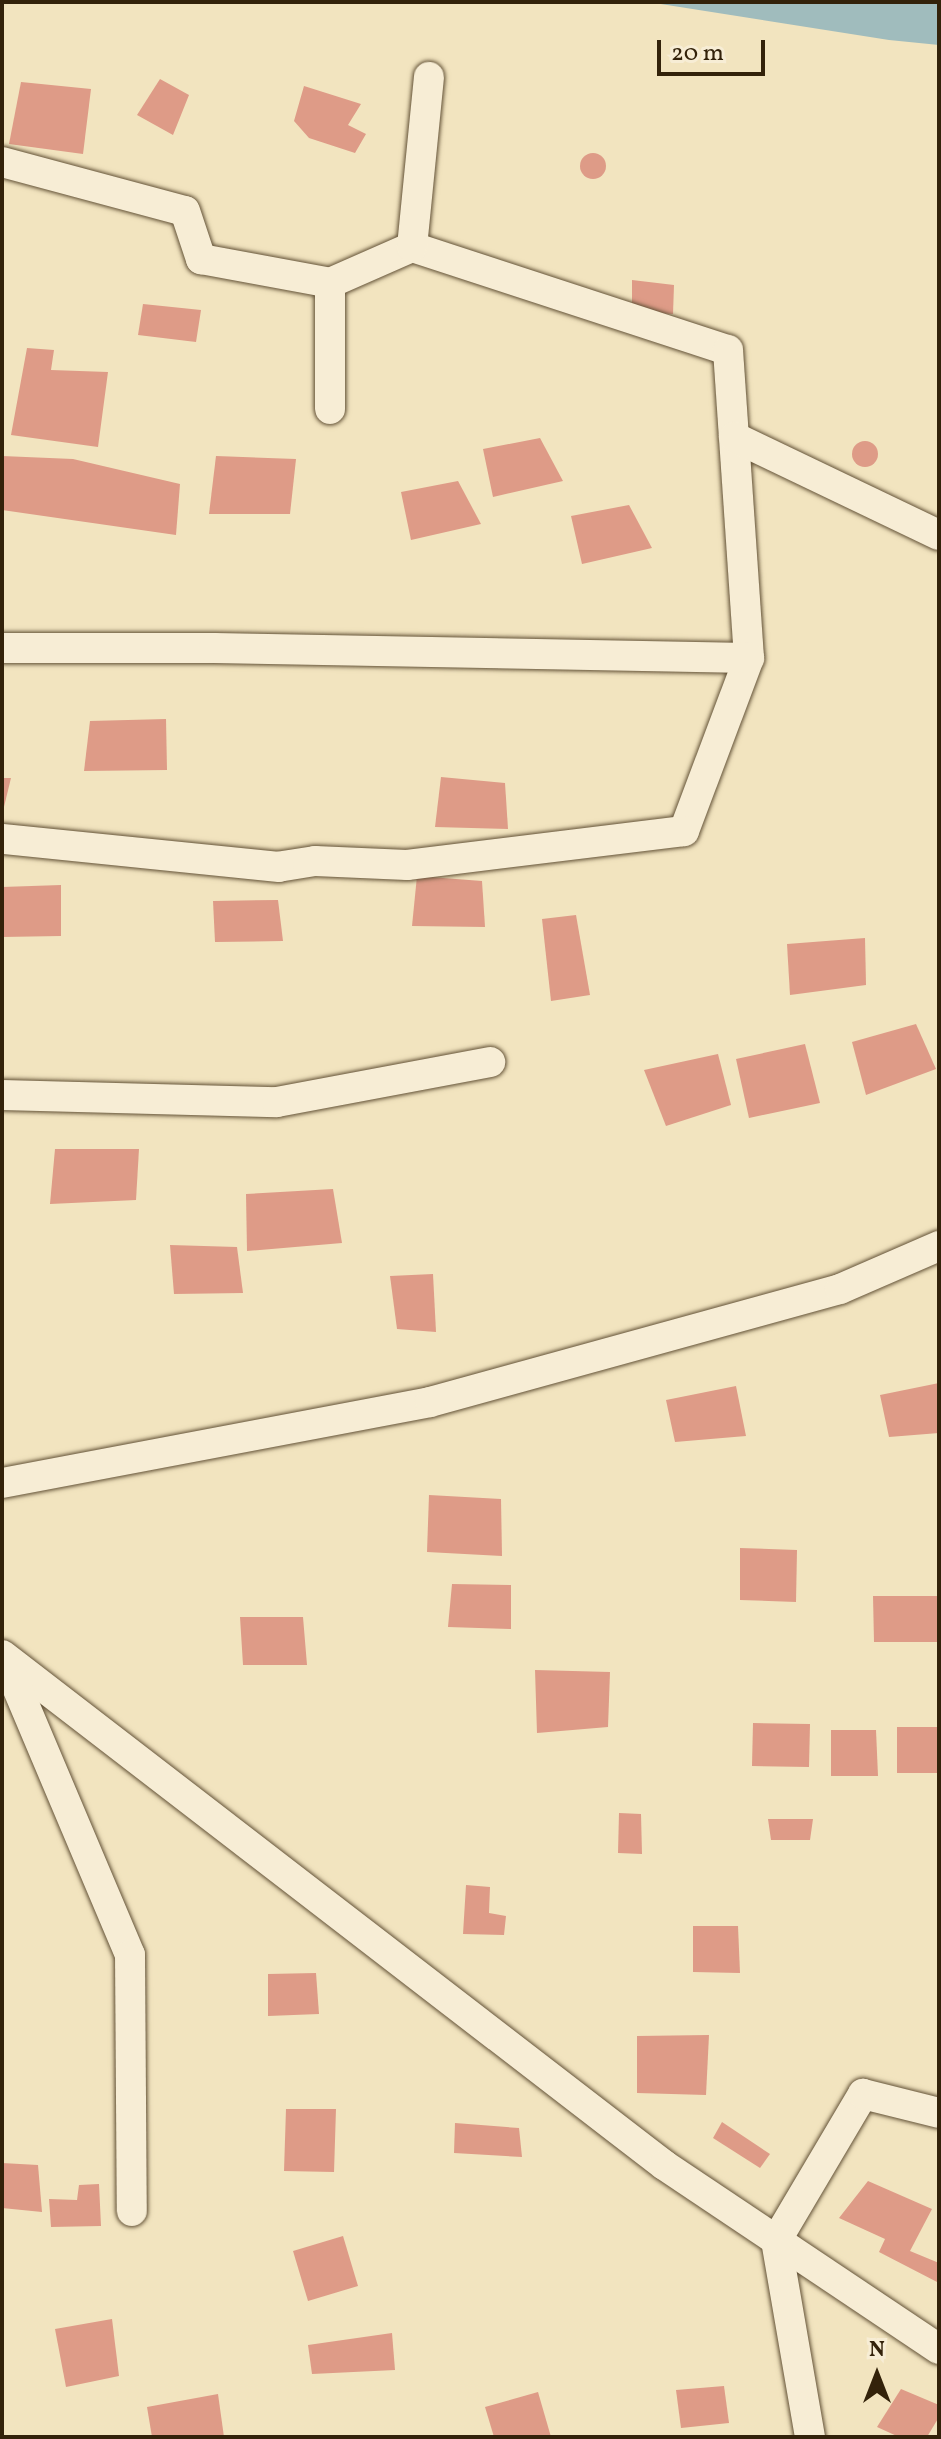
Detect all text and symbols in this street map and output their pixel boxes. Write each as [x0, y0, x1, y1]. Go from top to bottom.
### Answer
scale bar [661, 24, 769, 74]
text: 20 m [671, 37, 724, 71]
north arrow [837, 2335, 917, 2415]
text: N [869, 2335, 885, 2366]

